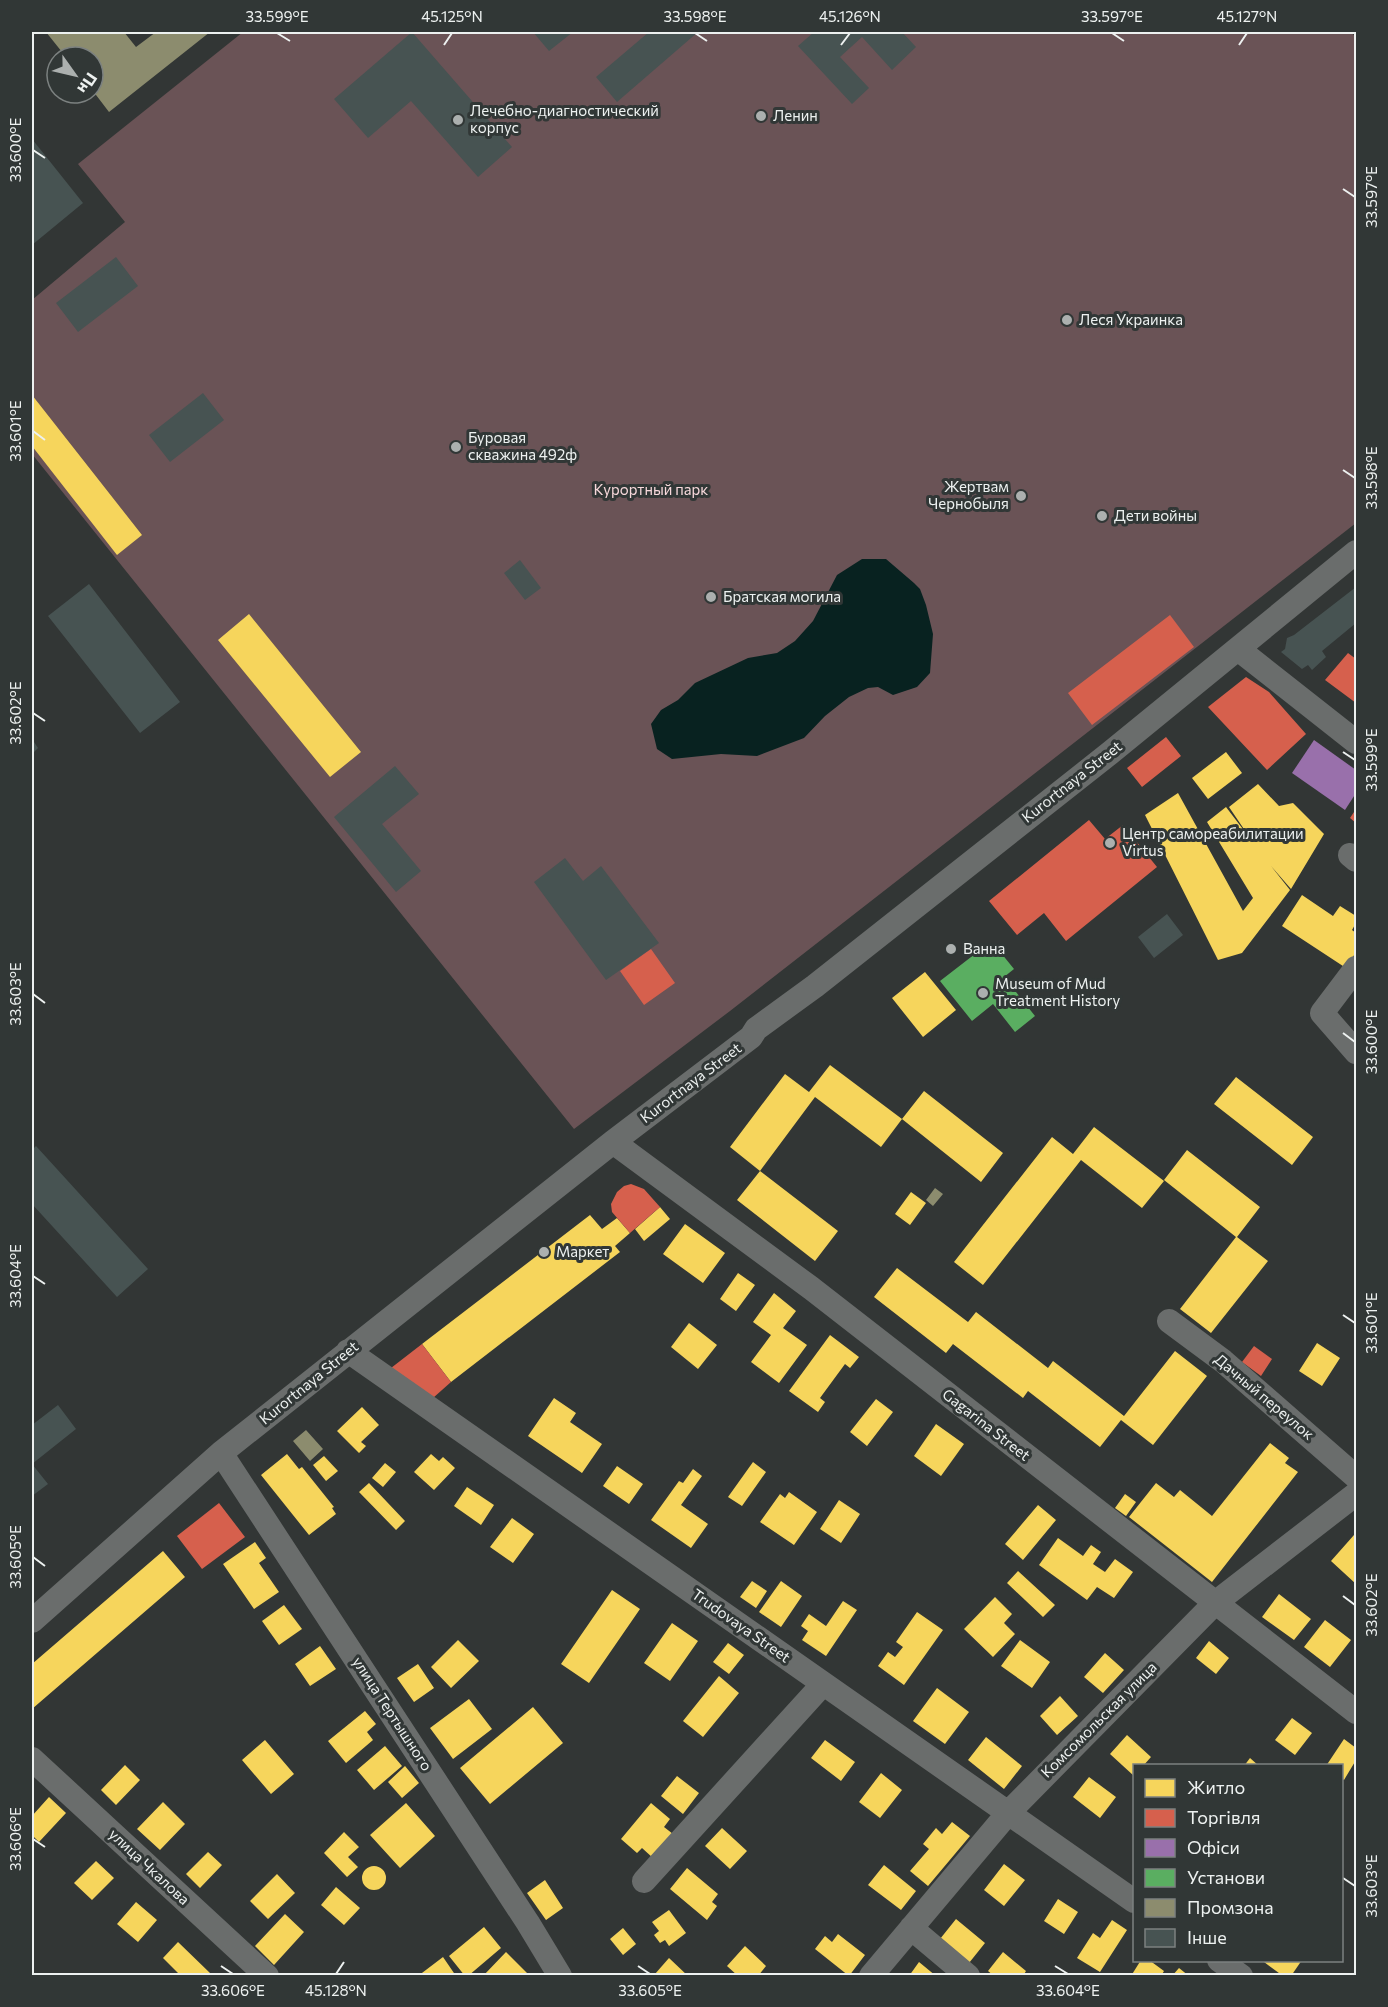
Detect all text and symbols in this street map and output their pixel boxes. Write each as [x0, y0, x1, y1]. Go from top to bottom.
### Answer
text: 33.599°E [245, 7, 309, 25]
text: 45.125°N [421, 7, 483, 25]
text: 33.598°E [663, 7, 727, 25]
text: 45.126°N [819, 7, 881, 25]
text: 33.597°E [1081, 7, 1143, 25]
text: 45.127°N [1217, 7, 1277, 25]
north arrow [45, 45, 105, 105]
text: Пн [74, 70, 102, 98]
place label: Лечебно-диагностический корпус [470, 101, 659, 136]
place label: Ленин [773, 106, 818, 124]
marker: Ленин [754, 109, 768, 123]
marker: Лечебно-диагностический корпус [451, 113, 465, 127]
text: 33.600°E [6, 118, 24, 182]
text: 33.597°E [1362, 166, 1380, 228]
place label: Леся Украинка [1079, 310, 1183, 328]
marker: Леся Украинка [1060, 313, 1074, 327]
text: 33.601°E [6, 400, 24, 462]
place label: Буровая скважина 492ф [468, 428, 577, 463]
marker: Буровая скважина 492ф [449, 440, 463, 454]
text: 33.598°E [1362, 446, 1380, 510]
place label: Жертвам Чернобыля [928, 477, 1009, 512]
park label: Курортный парк [594, 480, 708, 498]
marker: Жертвам Чернобыля [1014, 489, 1028, 503]
place label: Дети войны [1114, 506, 1197, 524]
marker: Дети войны [1095, 509, 1109, 523]
place label: Братская могила [723, 587, 841, 605]
marker: Братская могила [704, 590, 718, 604]
text: 33.602°E [6, 681, 24, 745]
text: 33.599°E [1362, 728, 1380, 792]
street label: Kurortnaya Street [1018, 737, 1125, 826]
place label: Центр самореабилитации Virtus [1122, 824, 1304, 859]
marker: Центр самореабилитации Virtus [1103, 836, 1117, 850]
place label: Ванна [963, 939, 1005, 957]
marker: Ванна [944, 942, 958, 956]
text: 33.603°E [6, 962, 24, 1026]
place label: Museum of Mud Treatment History [995, 974, 1120, 1009]
marker: Museum of Mud Treatment History [976, 986, 990, 1000]
text: 33.600°E [1362, 1010, 1380, 1074]
street label: Kurortnaya Street [636, 1038, 745, 1126]
place label: Маркет [556, 1242, 609, 1260]
text: 33.604°E [6, 1244, 24, 1308]
marker: Маркет [537, 1245, 551, 1259]
text: 33.601°E [1362, 1292, 1380, 1354]
street label: Kurortnaya Street [255, 1337, 361, 1428]
street label: Дачный переулок [1211, 1349, 1318, 1443]
street label: Gagarina Street [939, 1384, 1034, 1464]
text: 33.605°E [6, 1525, 24, 1589]
text: 33.602°E [1362, 1573, 1380, 1637]
street label: Trudovaya Street [689, 1585, 794, 1666]
street label: улица Тертышного [349, 1653, 436, 1774]
street label: Комсомольская улица [1037, 1658, 1160, 1781]
legend [1133, 1764, 1343, 1962]
text: Житло [1187, 1776, 1245, 1798]
text: Торгівля [1187, 1806, 1260, 1828]
text: 33.606°E [6, 1807, 24, 1871]
street label: улица Чкалова [106, 1824, 194, 1908]
text: Офіси [1187, 1836, 1240, 1858]
text: 33.603°E [1362, 1854, 1380, 1918]
text: Установи [1187, 1866, 1265, 1888]
text: Промзона [1187, 1896, 1274, 1918]
text: Інше [1187, 1926, 1227, 1948]
text: 33.606°E [201, 1981, 265, 1999]
text: 45.128°N [305, 1981, 367, 1999]
text: 33.605°E [618, 1981, 682, 1999]
text: 33.604°E [1036, 1981, 1100, 1999]

